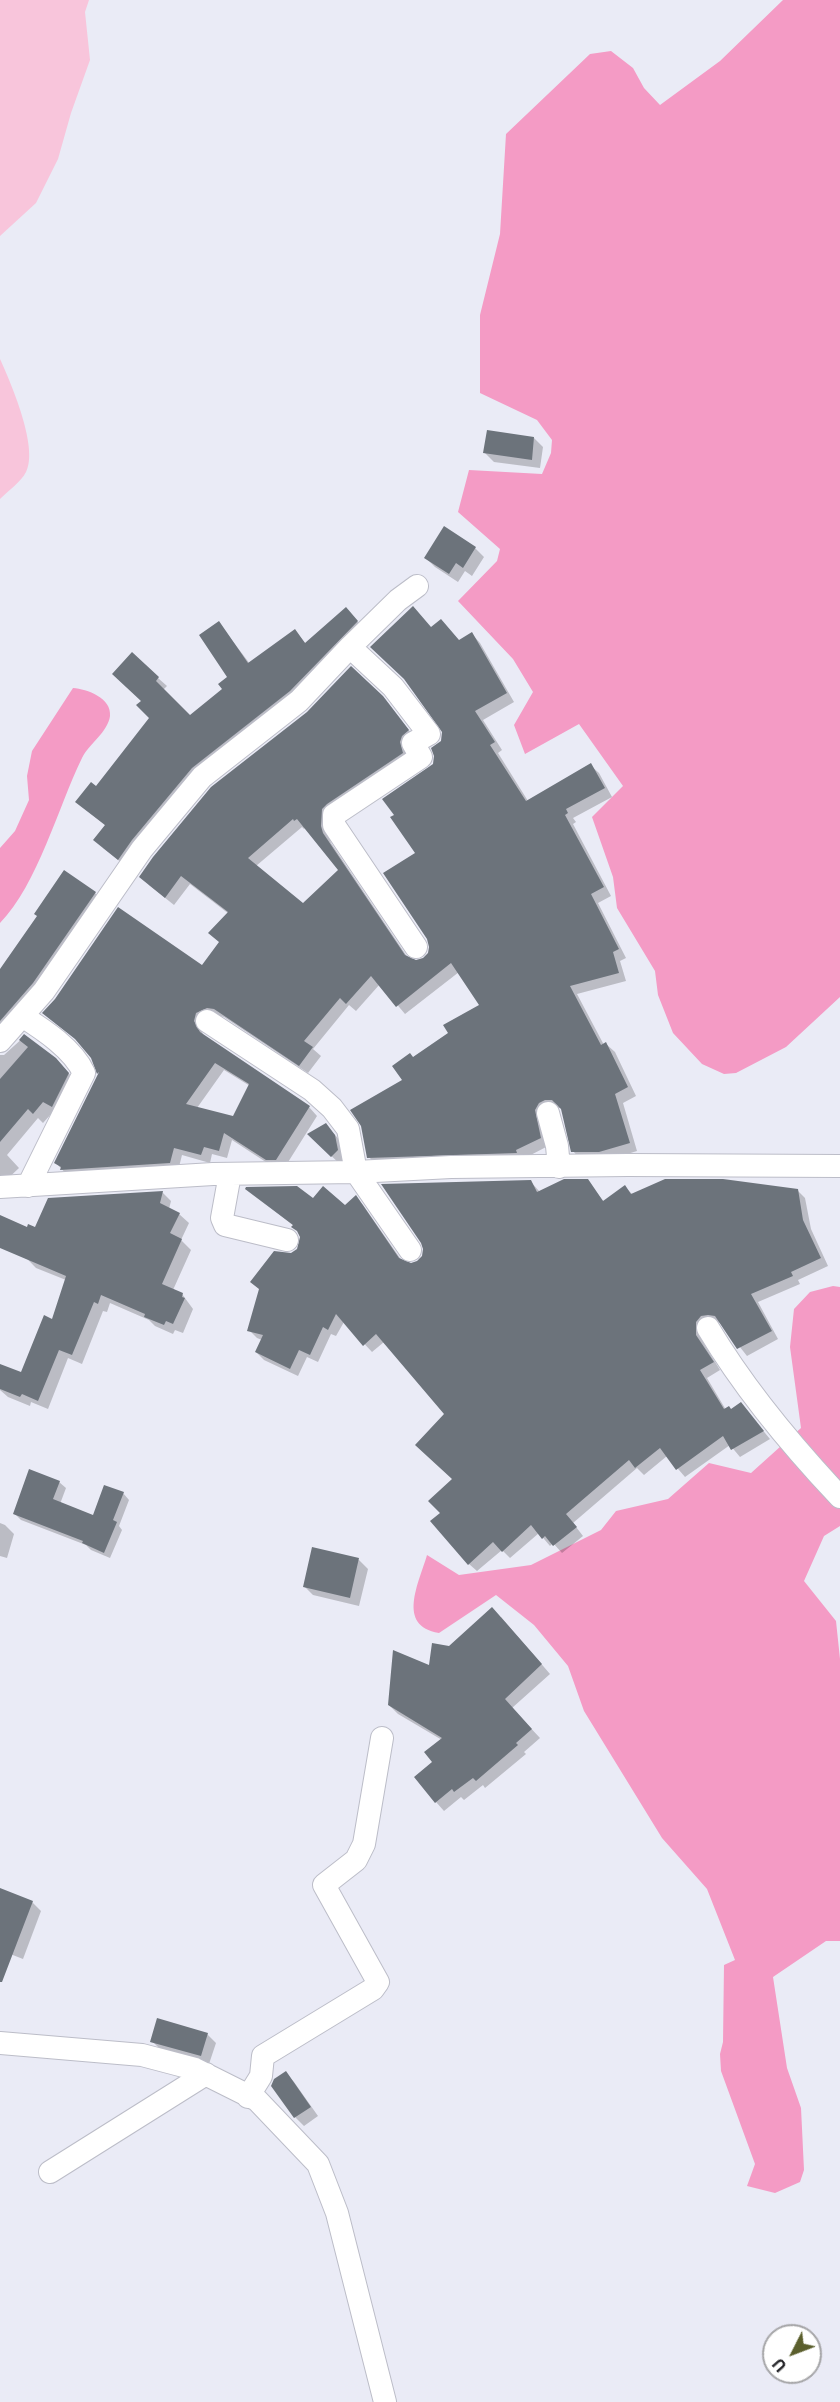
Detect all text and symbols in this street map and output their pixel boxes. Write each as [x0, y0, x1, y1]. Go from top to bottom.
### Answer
north arrow [762, 2324, 822, 2384]
text: U [769, 2354, 791, 2376]

